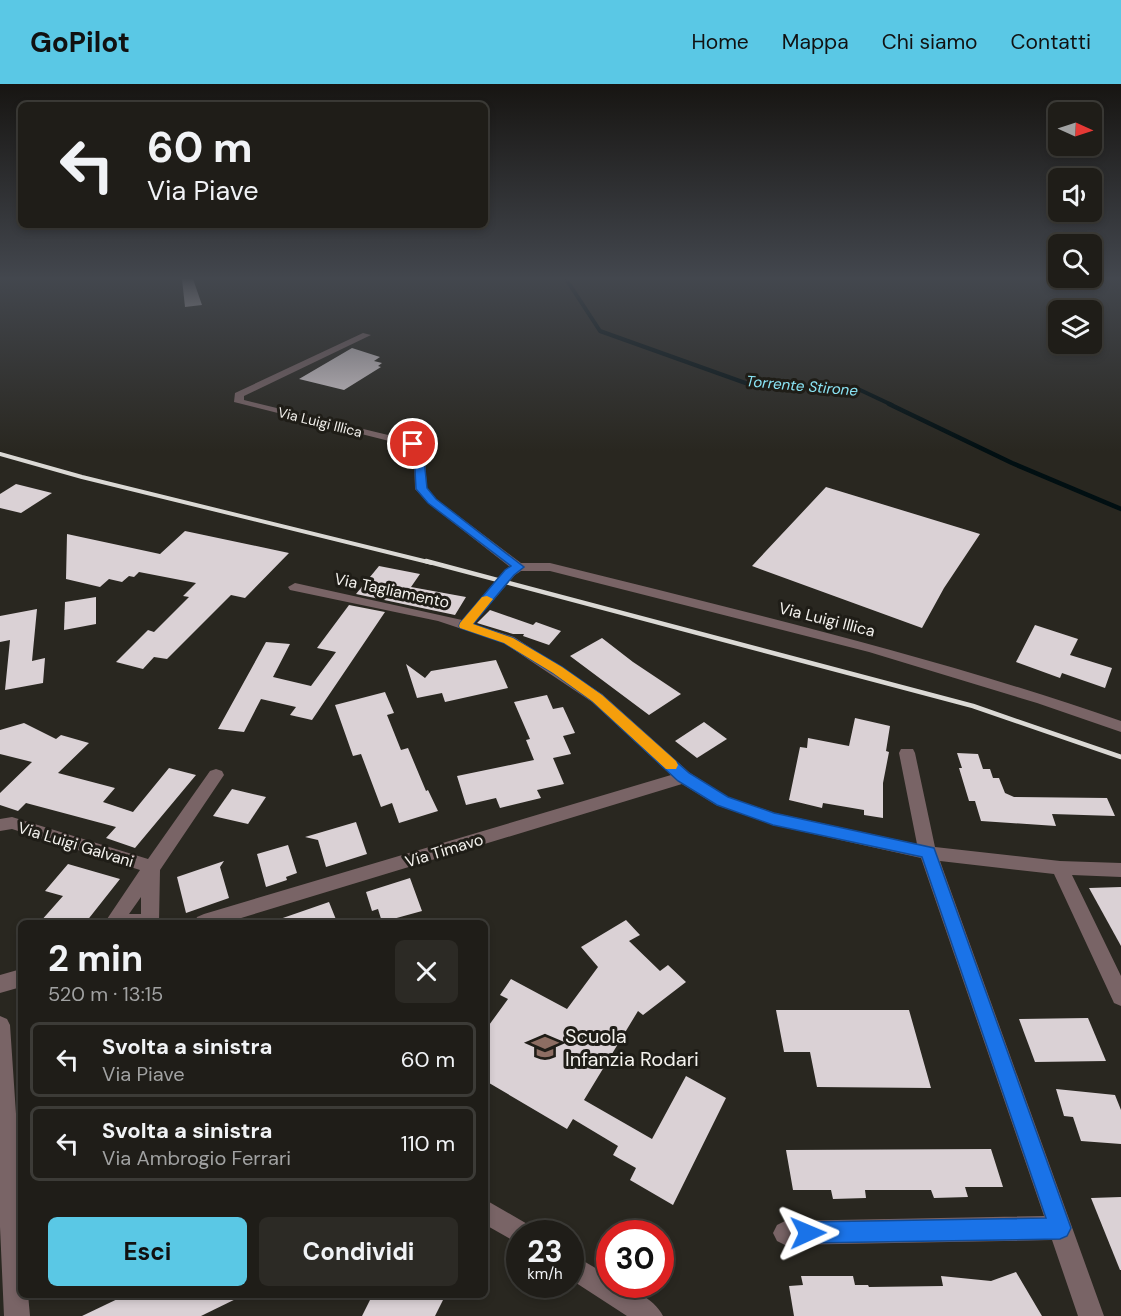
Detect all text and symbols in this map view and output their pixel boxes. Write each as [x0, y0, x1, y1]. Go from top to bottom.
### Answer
text: GoPilot [30, 24, 130, 61]
text: Home [691, 28, 749, 56]
text: Mappa [782, 28, 849, 56]
text: Chi siamo [882, 28, 978, 56]
text: Contatti [1011, 28, 1091, 56]
north arrow [1048, 102, 1102, 156]
map controls [1048, 102, 1102, 354]
text: 60 m [147, 120, 253, 175]
icon: left [48, 126, 126, 204]
button: sound [1048, 168, 1102, 222]
text: Via Piave [147, 173, 259, 208]
button: search [1048, 234, 1102, 288]
button: layers [1048, 300, 1102, 354]
water label: Torrente Stirone [745, 371, 859, 401]
street label: Via Luigi Illica [276, 403, 364, 441]
pin [387, 418, 438, 469]
icon: arrive [396, 427, 429, 460]
street label: Via Tagliamento [332, 568, 451, 613]
street label: Via Luigi Illica [777, 597, 877, 642]
street label: Via Luigi Galvani [15, 817, 136, 872]
street label: Via Timavo [403, 829, 486, 872]
text: 2 min [48, 935, 143, 982]
button: close [395, 940, 458, 1003]
text: 520 m · 13:15 [48, 981, 163, 1007]
place label: Scuola Infanzia Rodari [565, 1023, 699, 1072]
text: Svolta a sinistra [102, 1032, 272, 1061]
school or university icon: Scuola Infanzia Rodari [530, 1032, 560, 1062]
icon: left [51, 1043, 84, 1076]
text: 60 m [401, 1045, 455, 1074]
text: Via Piave [102, 1061, 185, 1087]
text: Svolta a sinistra [102, 1116, 272, 1145]
icon: left [51, 1127, 84, 1160]
text: 110 m [401, 1129, 455, 1158]
text: Via Ambrogio Ferrari [102, 1145, 291, 1171]
position arrow [776, 1201, 840, 1265]
button: Esci [48, 1217, 247, 1286]
button: Condividi [259, 1217, 458, 1286]
speed limit sign: 30 [596, 1220, 674, 1298]
text: 23 [527, 1232, 563, 1271]
text: km/h [527, 1264, 563, 1284]

